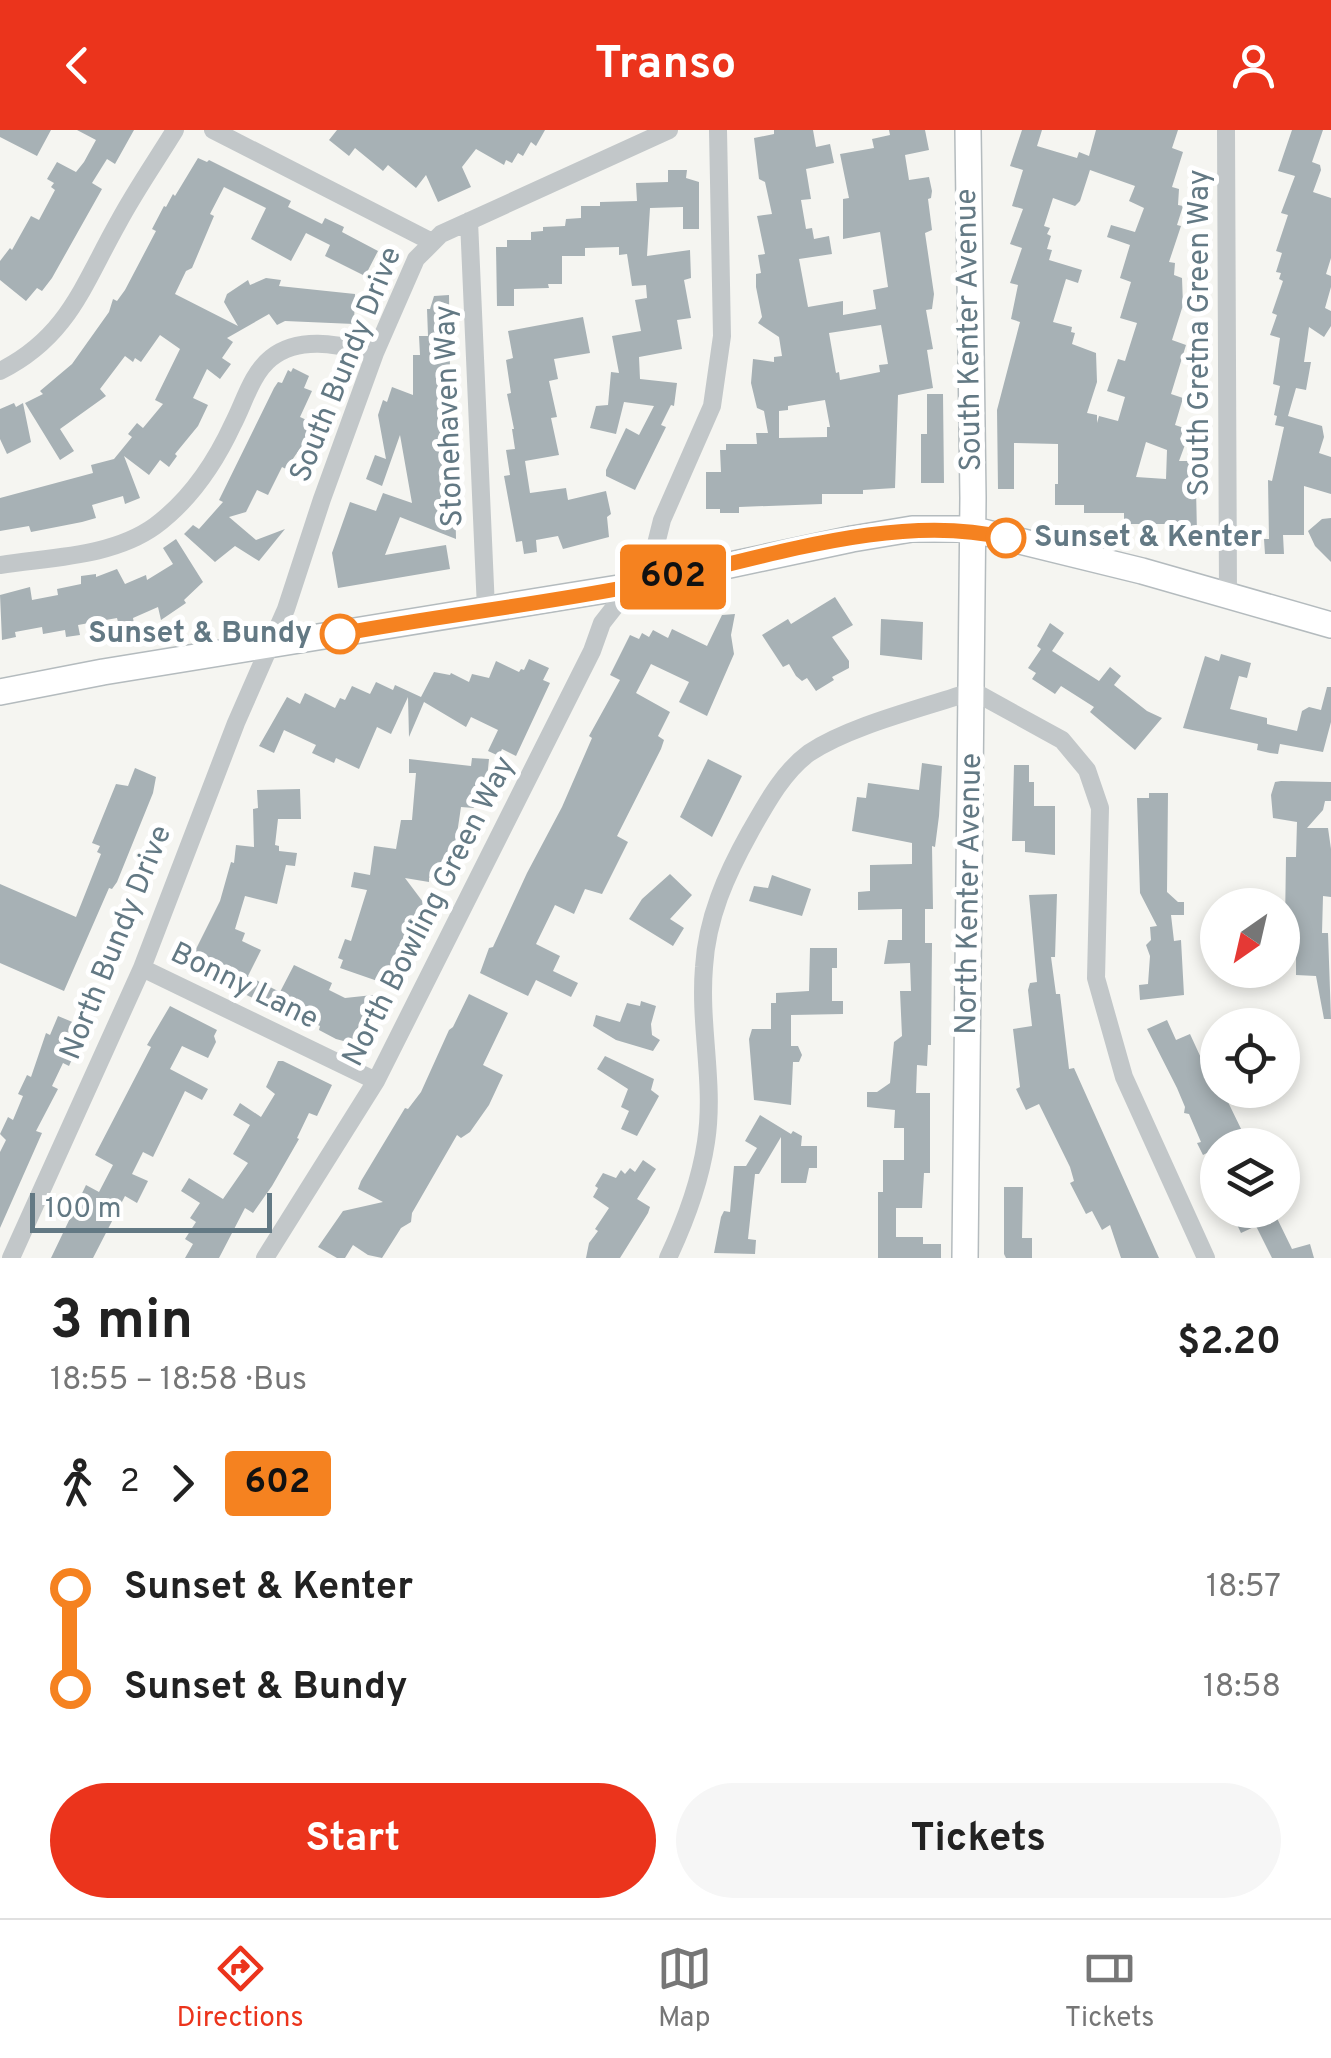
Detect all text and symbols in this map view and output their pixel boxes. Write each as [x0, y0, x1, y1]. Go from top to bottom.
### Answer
text: Transo [595, 37, 736, 94]
icon: back [50, 38, 105, 93]
icon: person [1226, 38, 1281, 93]
street label: South Gretna Green Way [1182, 169, 1219, 497]
street label: South Kenter Avenue [949, 188, 991, 472]
street label: South Bundy Drive [283, 242, 411, 488]
street label: Stonehaven Way [428, 304, 472, 528]
marker: Sunset & Kenter [987, 519, 1025, 557]
place label: Sunset & Kenter [1034, 520, 1263, 557]
line badge: 602 [616, 544, 730, 610]
text: 602 [640, 555, 706, 599]
marker: Sunset & Bundy [321, 615, 359, 653]
place label: Sunset & Bundy [88, 616, 312, 653]
street label: North Bowling Green Way [336, 751, 524, 1073]
street label: North Kenter Avenue [949, 753, 991, 1035]
street label: North Bundy Drive [53, 820, 181, 1066]
north arrow [1200, 888, 1300, 988]
map controls [1200, 888, 1300, 1228]
street label: Bonny Lane [164, 935, 324, 1039]
button: locate [1200, 1008, 1300, 1108]
button: layers [1200, 1128, 1300, 1228]
scale bar [30, 1188, 272, 1232]
text: 100 m [45, 1192, 121, 1228]
text: 3 min [50, 1288, 193, 1358]
text: $2.20 [1177, 1319, 1281, 1368]
text: 18:55 – 18:58 · Bus [50, 1361, 307, 1401]
icon: walk [50, 1456, 105, 1511]
icon: forward [155, 1456, 210, 1511]
text: 602 [245, 1461, 311, 1505]
text: 2 [120, 1463, 140, 1503]
text: Sunset & Kenter [124, 1564, 413, 1613]
text: 18:57 [1206, 1568, 1281, 1608]
text: Sunset & Bundy [124, 1664, 408, 1713]
text: 18:58 [1203, 1668, 1281, 1708]
button: Start [50, 1783, 656, 1898]
button: Tickets [676, 1783, 1281, 1898]
tab: Directions [177, 1941, 304, 2037]
tab: Map [657, 1941, 712, 2037]
tab: Tickets [1065, 1941, 1154, 2037]

